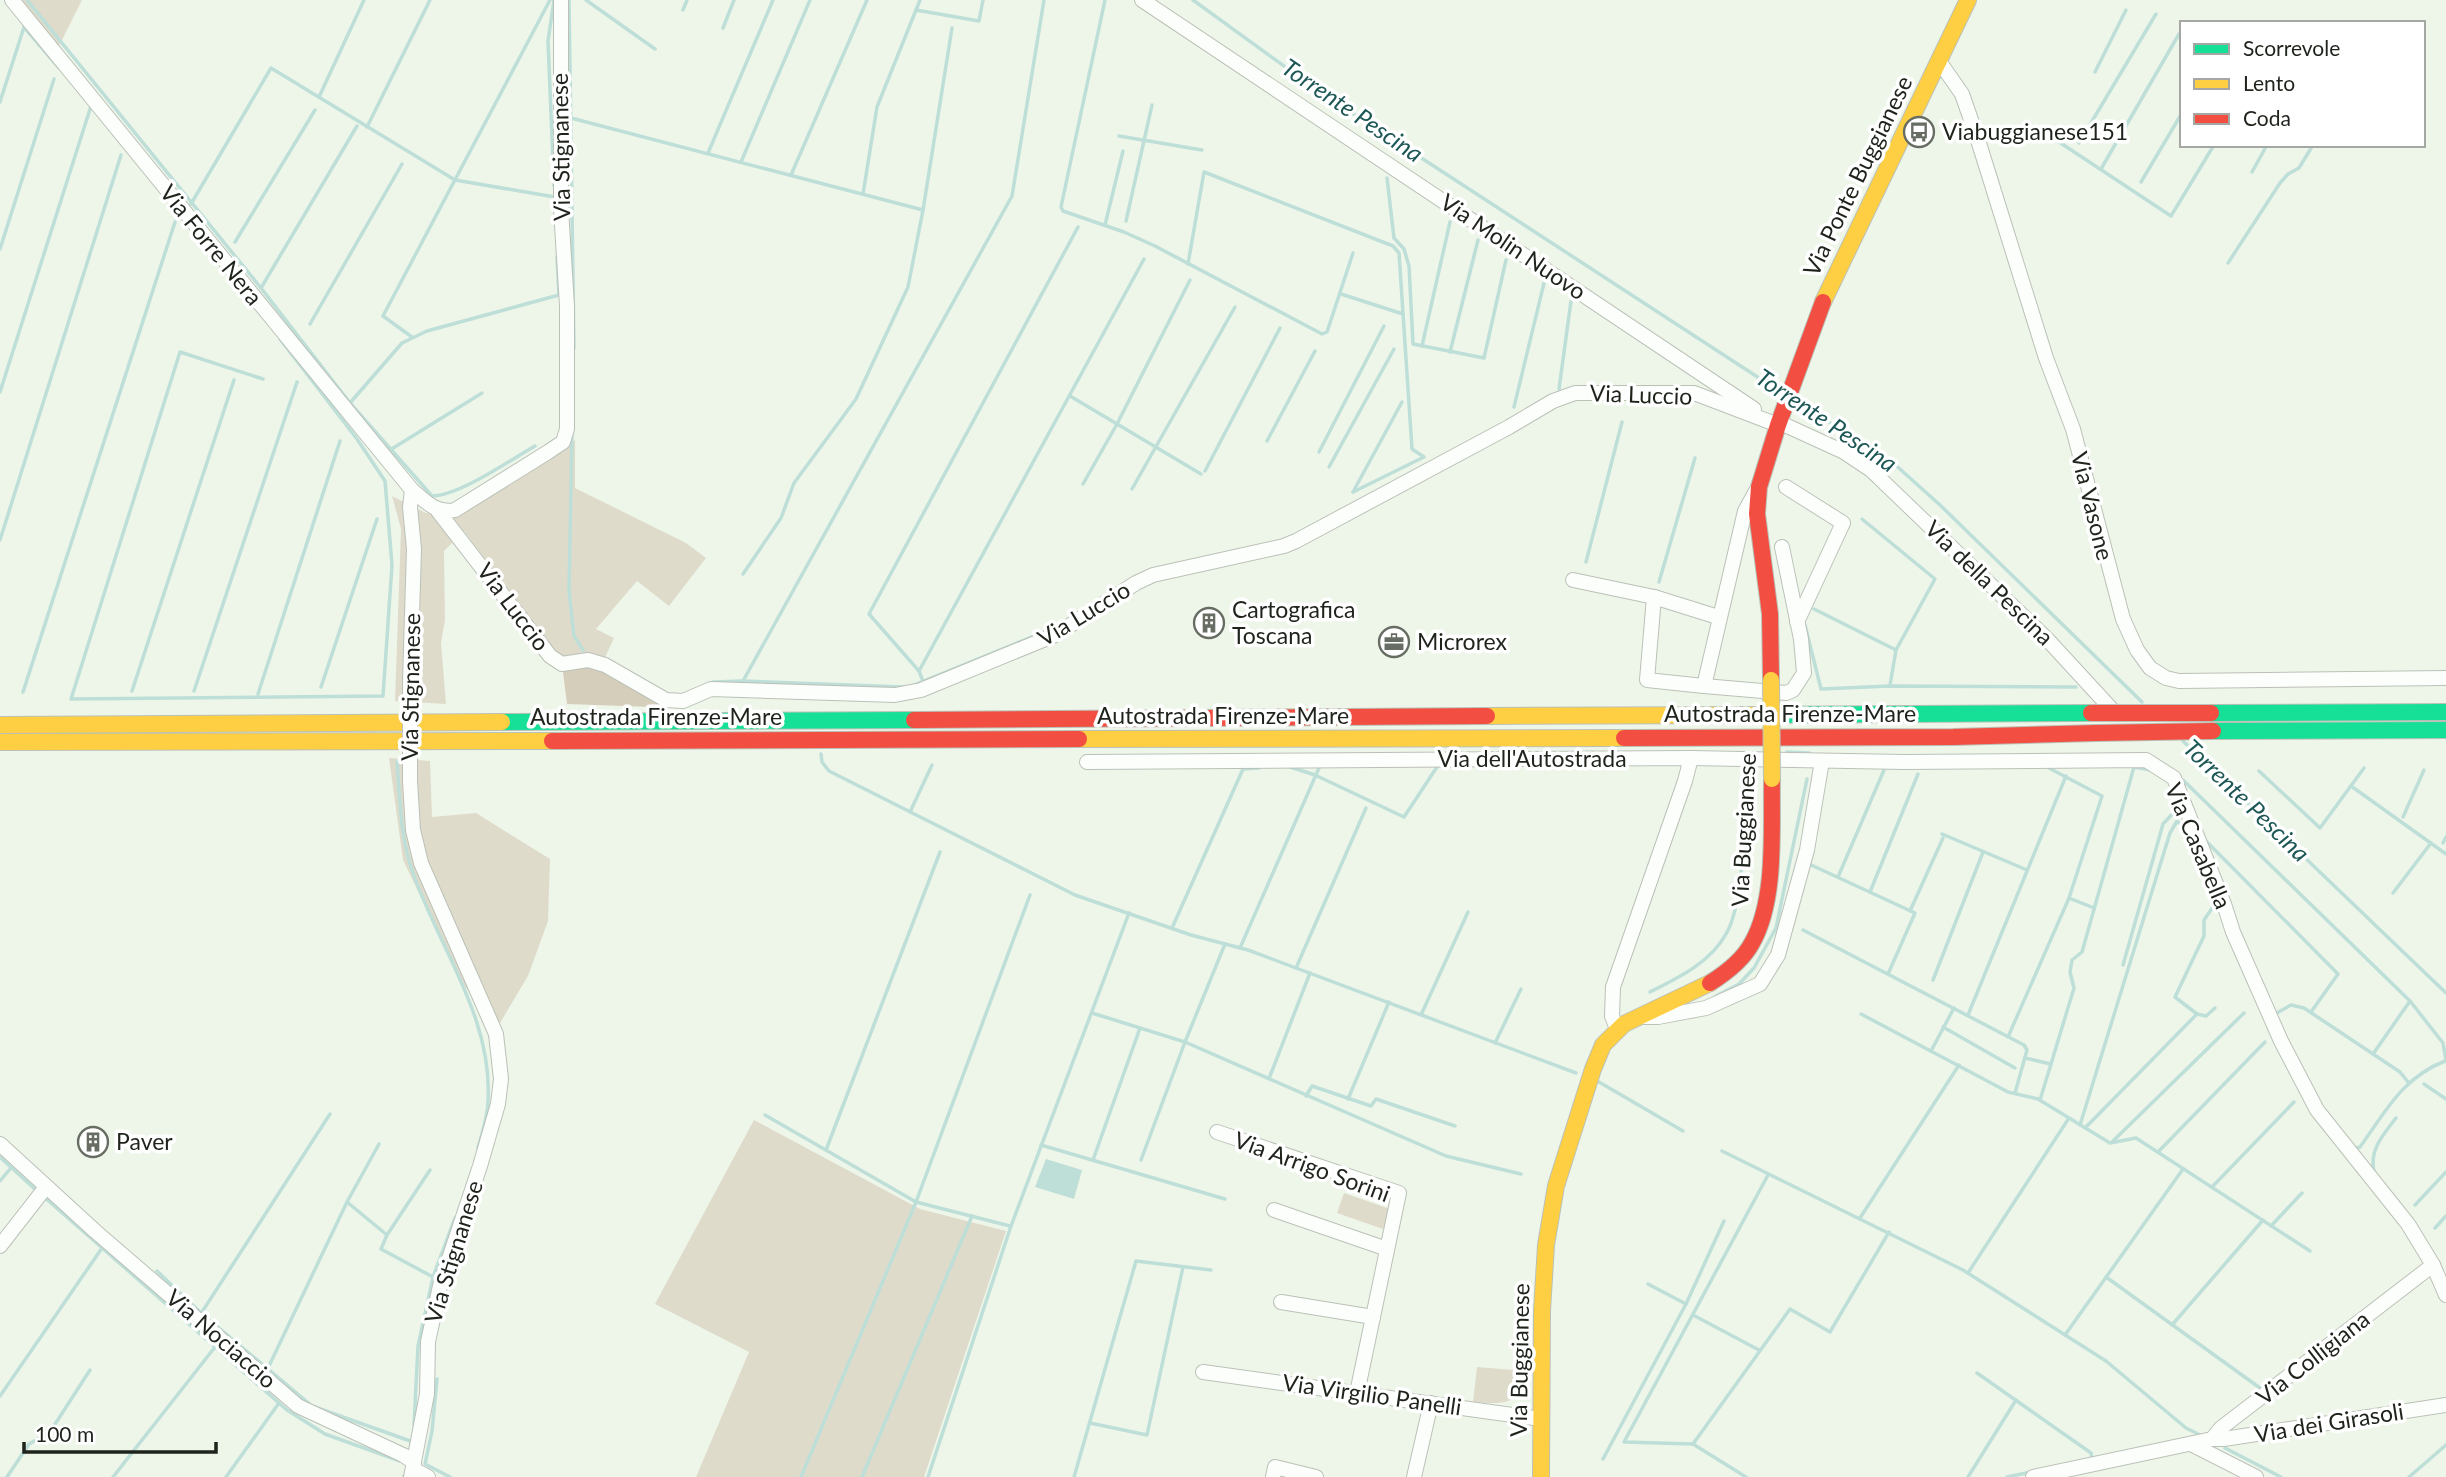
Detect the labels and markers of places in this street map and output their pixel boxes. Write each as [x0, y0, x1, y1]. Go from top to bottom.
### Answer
bus stop icon: Viabuggianese151 [1902, 115, 1936, 149]
place label: Viabuggianese151 [1942, 117, 2128, 145]
place label: Cartografica Toscana [1232, 595, 1355, 649]
building icon: Cartografica Toscana [1192, 606, 1226, 640]
office icon: Microrex [1377, 625, 1411, 659]
place label: Microrex [1417, 627, 1508, 655]
building icon: Paver [76, 1125, 110, 1159]
place label: Paver [116, 1127, 173, 1155]

